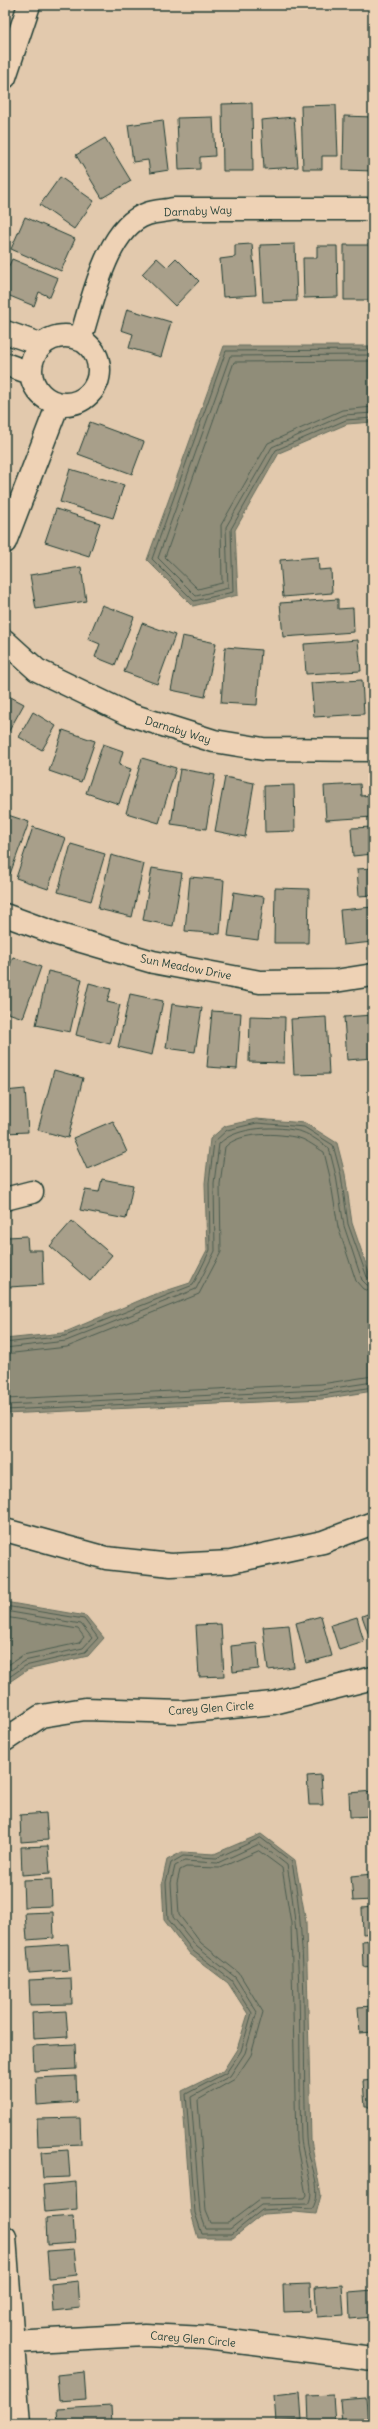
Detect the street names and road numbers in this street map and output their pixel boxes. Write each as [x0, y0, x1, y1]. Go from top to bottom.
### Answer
street label: Darnaby Way [164, 203, 232, 219]
street label: Darnaby Way [143, 713, 213, 747]
street label: Sun Meadow Drive [139, 951, 233, 983]
street label: Carey Glen Circle [168, 1698, 254, 1718]
street label: Carey Glen Circle [150, 2328, 236, 2350]

